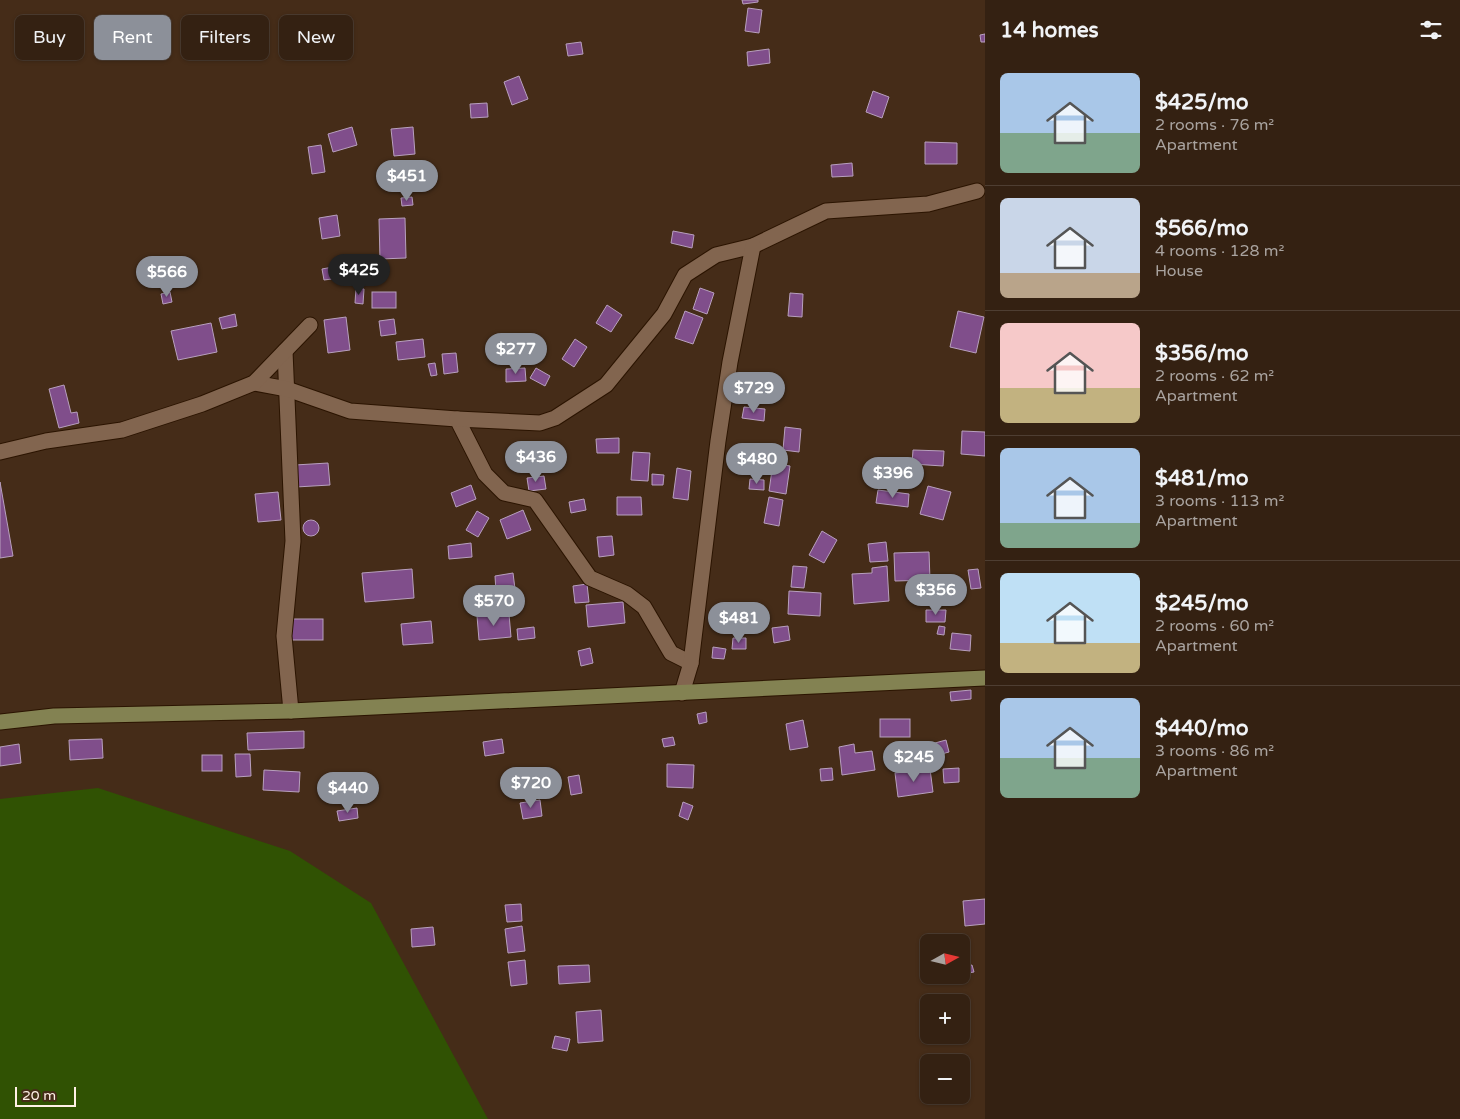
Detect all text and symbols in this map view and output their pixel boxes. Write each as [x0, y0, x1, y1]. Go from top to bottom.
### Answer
chip: Buy [15, 15, 84, 60]
chip: Rent [94, 15, 171, 60]
chip: Filters [181, 15, 269, 60]
chip: New [279, 15, 353, 60]
icon: filters [1417, 16, 1445, 44]
text: 14 homes [1000, 18, 1099, 43]
text: $425/mo [1155, 90, 1249, 115]
icon: home [1040, 93, 1100, 153]
text: 2 rooms · 76 m² [1155, 115, 1274, 135]
text: Apartment [1155, 135, 1238, 155]
pin: $451 [377, 160, 437, 202]
text: $451 [387, 166, 427, 186]
text: $566/mo [1155, 216, 1249, 241]
icon: home [1040, 218, 1100, 278]
text: 4 rooms · 128 m² [1155, 241, 1284, 261]
pin: $425 [329, 254, 389, 296]
pin: $566 [137, 256, 197, 298]
text: $425 [339, 260, 379, 280]
text: House [1155, 261, 1203, 281]
text: $566 [147, 262, 187, 282]
pin: $277 [486, 332, 546, 375]
text: $277 [496, 339, 536, 359]
text: $356/mo [1155, 341, 1249, 366]
icon: home [1040, 343, 1100, 403]
text: 2 rooms · 62 m² [1155, 366, 1274, 386]
pin: $729 [724, 372, 784, 414]
text: $729 [734, 378, 774, 398]
text: Apartment [1155, 386, 1238, 406]
pin: $436 [506, 440, 566, 483]
pin: $480 [727, 442, 787, 485]
text: $436 [516, 447, 556, 467]
text: $480 [737, 449, 777, 469]
pin: $396 [863, 456, 923, 499]
text: $396 [873, 463, 913, 483]
text: $481/mo [1155, 466, 1249, 491]
icon: home [1040, 468, 1100, 528]
text: 3 rooms · 113 m² [1155, 491, 1284, 511]
text: Apartment [1155, 511, 1238, 531]
pin: $356 [906, 574, 966, 616]
text: $356 [916, 580, 956, 600]
pin: $570 [464, 584, 524, 627]
text: $570 [474, 591, 514, 611]
text: $245/mo [1155, 591, 1249, 616]
icon: home [1040, 593, 1100, 653]
pin: $481 [709, 602, 769, 644]
text: $481 [719, 608, 759, 628]
text: 2 rooms · 60 m² [1155, 616, 1274, 636]
text: Apartment [1155, 636, 1238, 656]
text: $440/mo [1155, 716, 1249, 741]
icon: home [1040, 718, 1100, 778]
pin: $245 [884, 740, 944, 783]
text: 3 rooms · 86 m² [1155, 741, 1274, 761]
text: $245 [894, 747, 934, 767]
text: Apartment [1155, 761, 1238, 781]
pin: $720 [501, 766, 561, 809]
pin: $440 [318, 772, 378, 814]
text: $720 [511, 773, 551, 793]
text: $440 [328, 778, 368, 798]
north arrow [920, 934, 970, 984]
map controls [920, 934, 970, 1104]
button: + [920, 994, 970, 1044]
button: − [920, 1054, 970, 1104]
scale bar [15, 1084, 76, 1107]
text: 20 m [22, 1087, 56, 1104]

